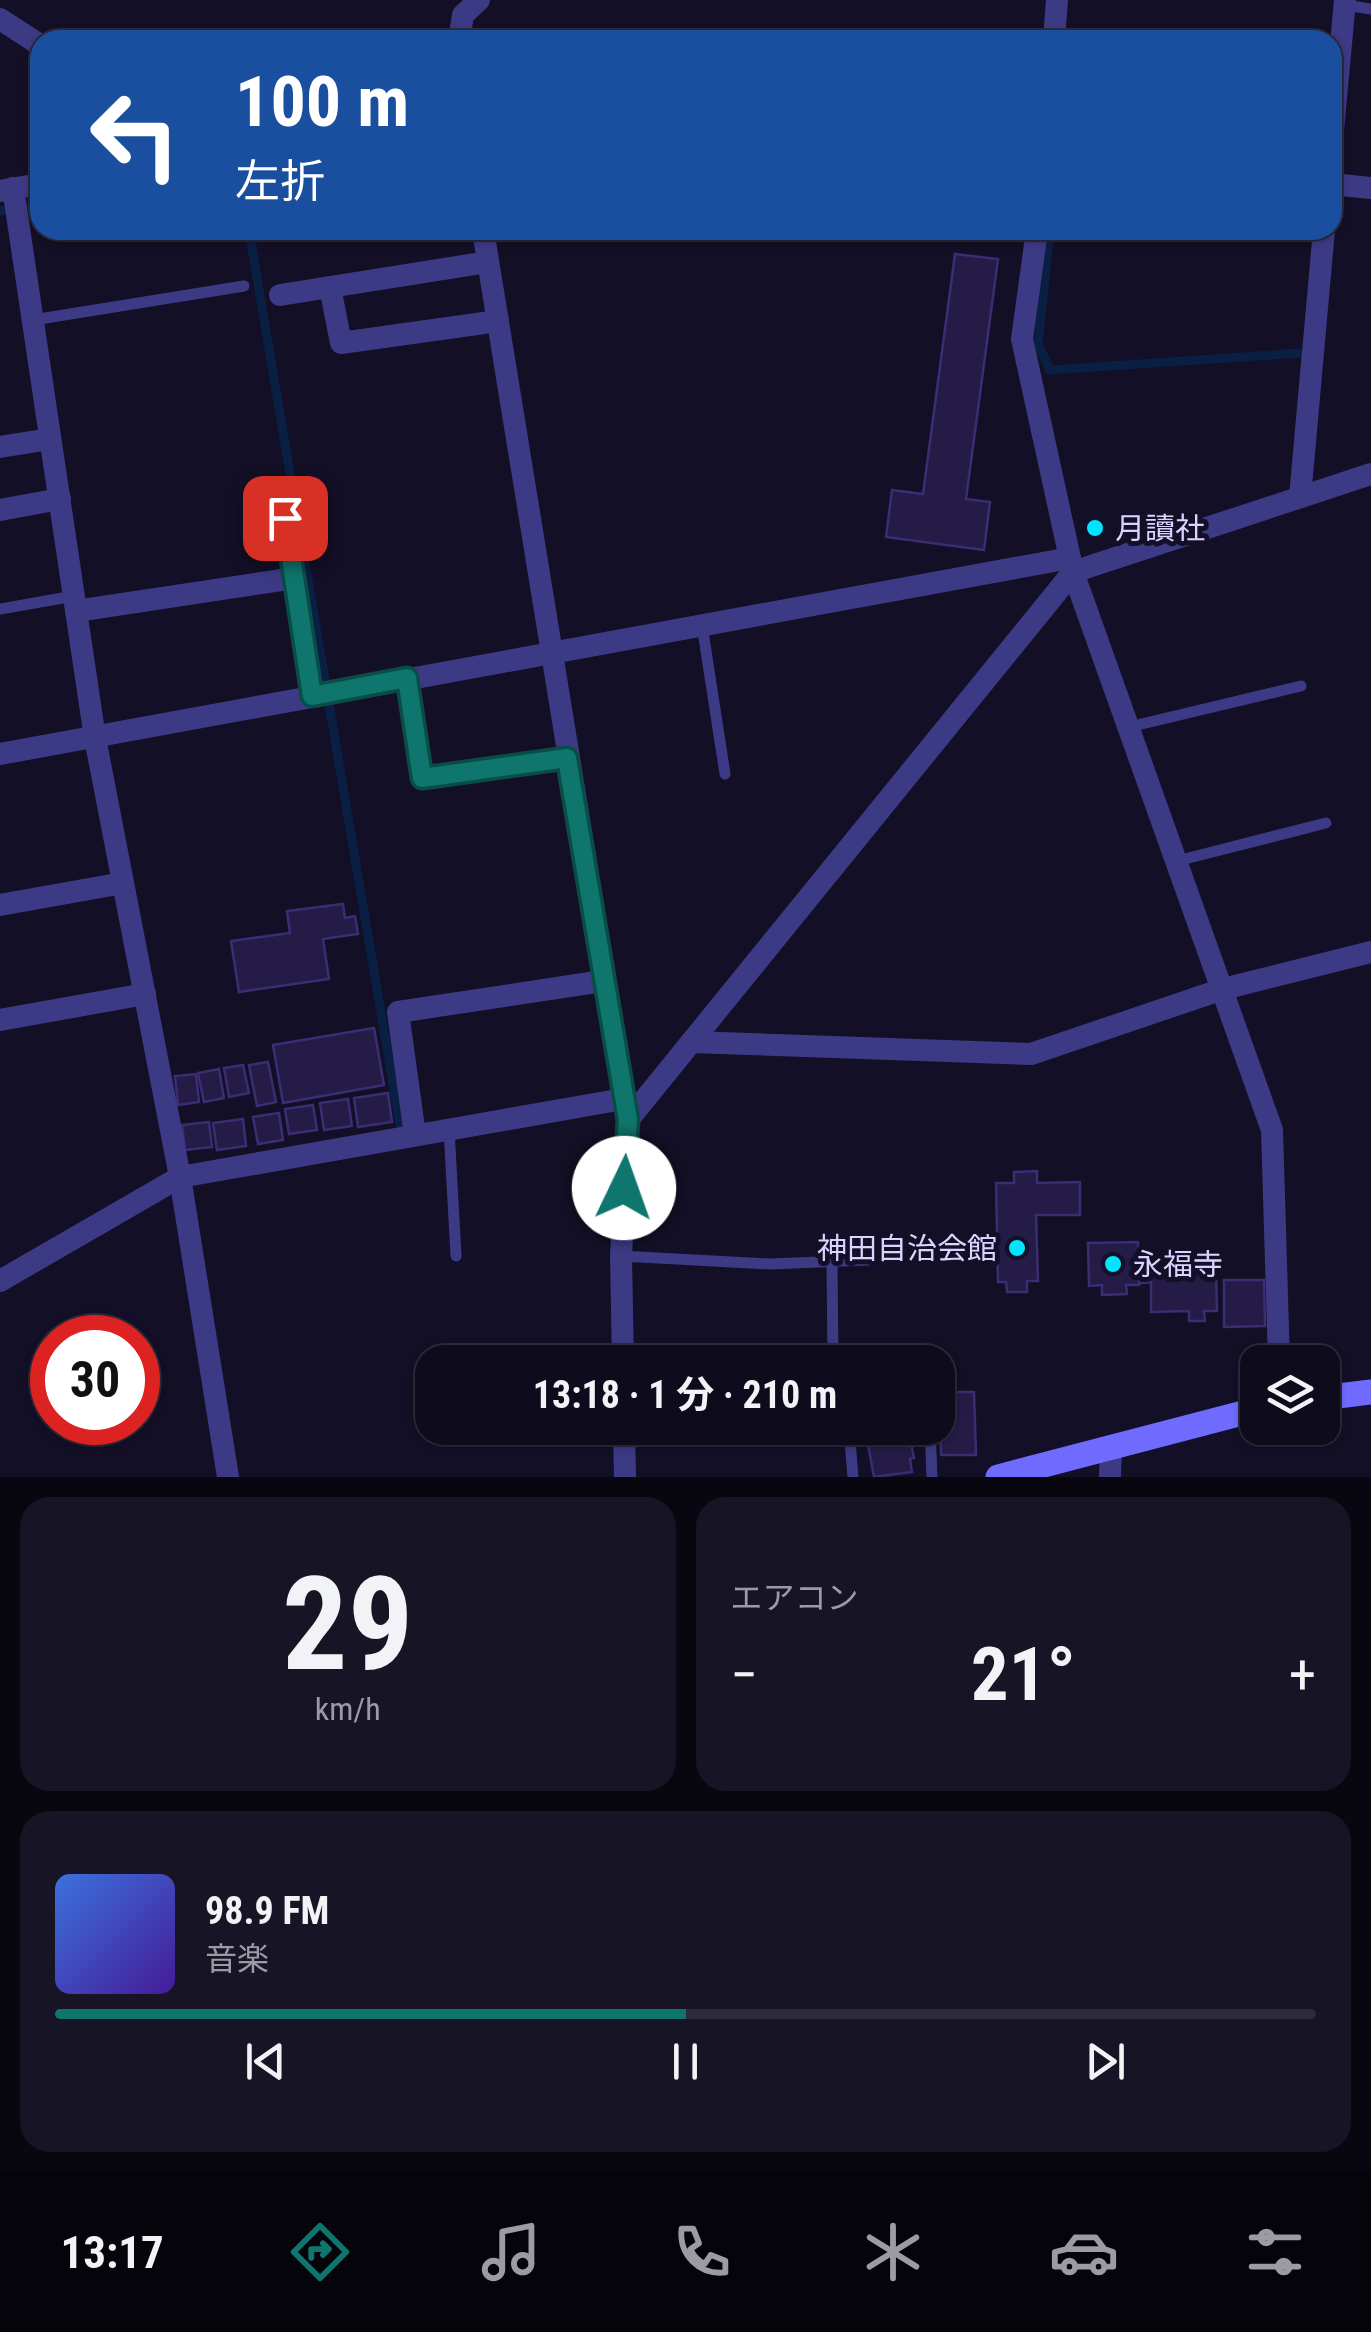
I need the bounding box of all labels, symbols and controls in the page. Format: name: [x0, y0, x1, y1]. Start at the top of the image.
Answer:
text: 100 m: [235, 61, 409, 143]
icon: left: [70, 70, 200, 200]
text: 左折: [235, 155, 325, 208]
pin: [243, 476, 328, 561]
icon: arrive: [258, 491, 313, 546]
place label: 月讀社: [1115, 511, 1205, 546]
marker: 月讀社: [1084, 517, 1106, 539]
position arrow: [572, 1136, 676, 1240]
place label: 神田自治会館: [817, 1231, 997, 1266]
marker: 神田自治会館: [1006, 1237, 1028, 1259]
place label: 永福寺: [1133, 1247, 1223, 1282]
marker: 永福寺: [1102, 1253, 1124, 1275]
speed limit sign: 30: [30, 1315, 160, 1445]
map controls: [1240, 1345, 1340, 1445]
button: layers: [1240, 1345, 1340, 1445]
text: 13:18 · 1 分 · 210 m: [533, 1373, 837, 1417]
text: 29: [282, 1548, 413, 1701]
text: エアコン: [731, 1579, 859, 1617]
text: 21°: [971, 1630, 1076, 1718]
text: −: [731, 1643, 758, 1707]
text: +: [1289, 1643, 1316, 1707]
text: km/h: [315, 1690, 381, 1728]
text: 98.9 FM: [205, 1889, 329, 1933]
text: 音楽: [205, 1940, 269, 1978]
icon: previous: [238, 2034, 293, 2089]
icon: pause: [658, 2034, 713, 2089]
icon: next: [1078, 2034, 1133, 2089]
icon: directions: [285, 2217, 355, 2287]
icon: music: [476, 2217, 546, 2287]
icon: phone: [667, 2217, 737, 2287]
icon: climate: [858, 2217, 928, 2287]
icon: car: [1049, 2217, 1119, 2287]
icon: filters: [1240, 2217, 1310, 2287]
text: 13:17: [61, 2226, 164, 2279]

